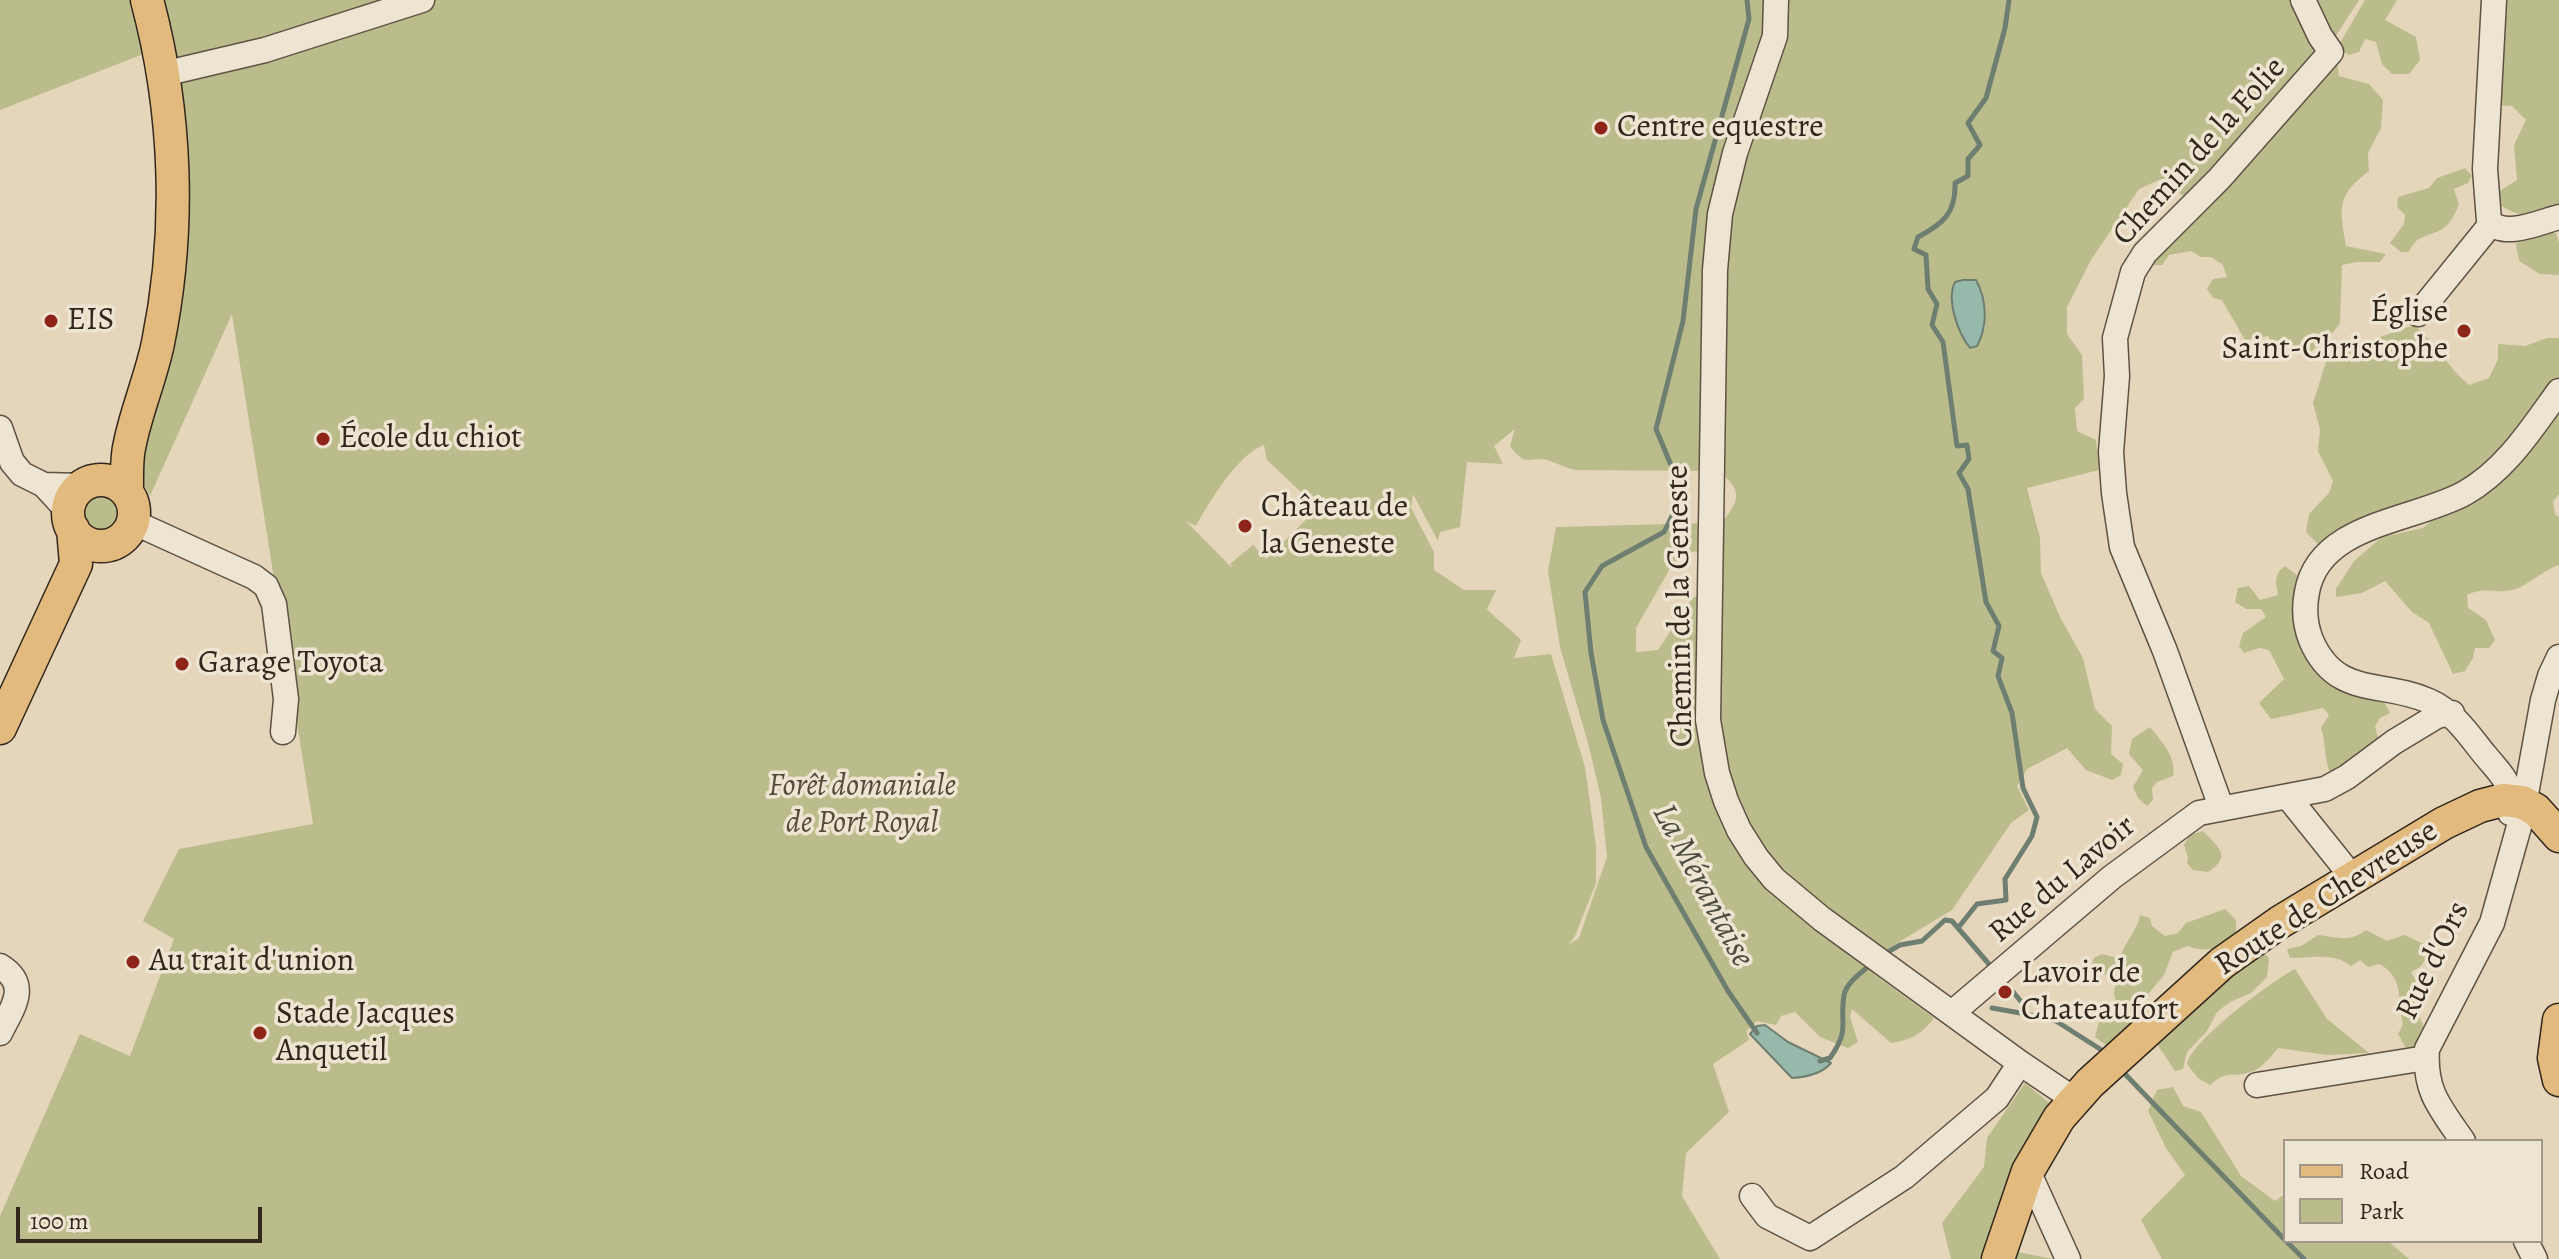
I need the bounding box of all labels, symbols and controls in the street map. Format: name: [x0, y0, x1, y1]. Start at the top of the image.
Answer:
street label: Chemin de la Folie: [2105, 50, 2295, 254]
place label: Centre equestre: [1617, 109, 1824, 147]
marker: Centre equestre: [1592, 119, 1610, 137]
place label: Église Saint-Christophe: [2221, 294, 2448, 369]
place label: EIS: [67, 302, 114, 340]
marker: EIS: [42, 312, 60, 330]
marker: Église Saint-Christophe: [2455, 322, 2473, 340]
place label: École du chiot: [339, 420, 522, 458]
marker: École du chiot: [314, 430, 332, 448]
street label: Chemin de la Geneste: [1659, 464, 1703, 748]
place label: Château de la Geneste: [1261, 489, 1408, 564]
marker: Château de la Geneste: [1236, 517, 1254, 535]
place label: Garage Toyota: [198, 645, 384, 683]
marker: Garage Toyota: [173, 655, 191, 673]
park label: Forêt domaniale de Port Royal: [768, 768, 956, 843]
water label: La Mérantaise: [1642, 797, 1762, 975]
street label: Rue du Lavoir: [1982, 808, 2144, 952]
street label: Route de Chevreuse: [2209, 813, 2445, 985]
street label: Rue d'Ors: [2389, 896, 2479, 1026]
place label: Au trait d'union: [149, 943, 354, 981]
marker: Au trait d'union: [124, 953, 142, 971]
place label: Lavoir de Chateaufort: [2021, 955, 2179, 1030]
marker: Lavoir de Chateaufort: [1996, 983, 2014, 1001]
place label: Stade Jacques Anquetil: [276, 996, 455, 1071]
marker: Stade Jacques Anquetil: [251, 1024, 269, 1042]
legend: [2283, 1139, 2543, 1243]
text: Road: [2359, 1155, 2409, 1187]
scale bar: [20, 1191, 266, 1241]
text: Park: [2359, 1195, 2404, 1227]
text: 100 m: [30, 1205, 89, 1237]

